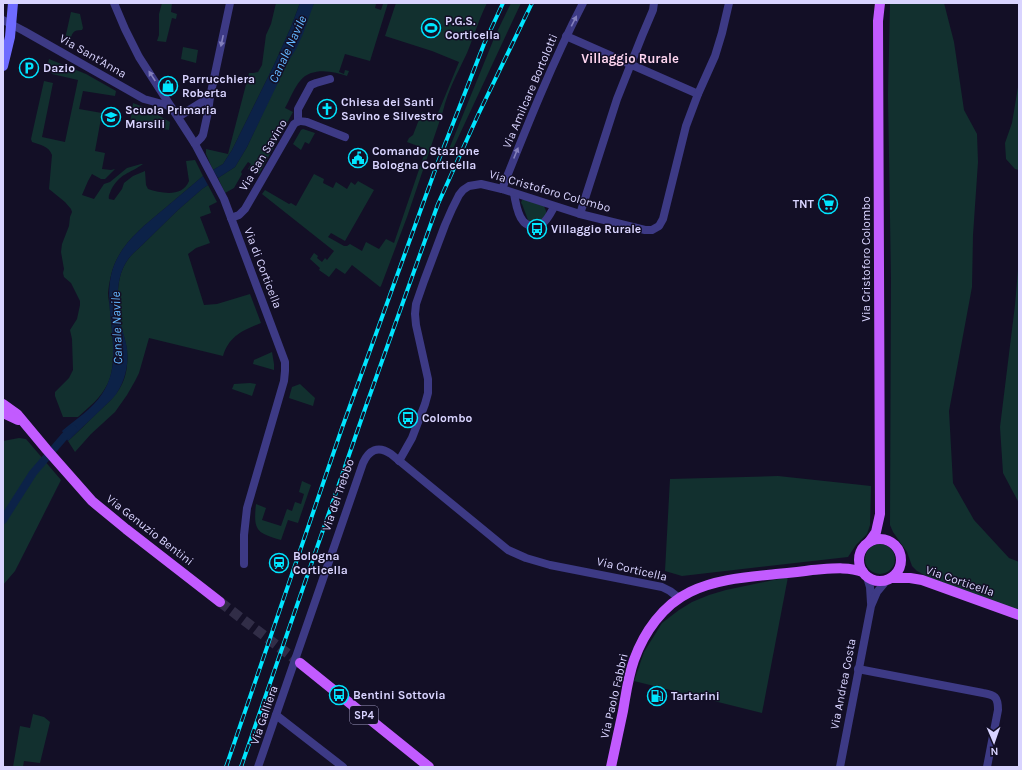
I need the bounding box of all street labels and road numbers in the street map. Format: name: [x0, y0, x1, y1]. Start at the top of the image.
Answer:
street label: Via Sant'Anna: [57, 31, 129, 81]
street label: Via Amilcare Bortolotti: [500, 32, 560, 150]
street label: Via San Savino: [236, 117, 290, 193]
street label: Via Cristoforo Colombo: [488, 167, 612, 215]
street label: Via Cristoforo Colombo: [859, 196, 873, 322]
street label: Via di Corticella: [241, 226, 285, 310]
street label: Via del Trebbo: [319, 457, 357, 533]
street label: Via Genuzio Bentini: [104, 492, 196, 568]
street label: Via Corticella: [595, 554, 669, 584]
street label: Via Corticella: [924, 563, 996, 599]
street label: Via Andrea Costa: [827, 637, 859, 731]
street label: Via Paolo Fabbri: [597, 652, 631, 740]
street label: Via Galliera: [247, 684, 281, 746]
road number: SP4: [350, 706, 378, 724]

